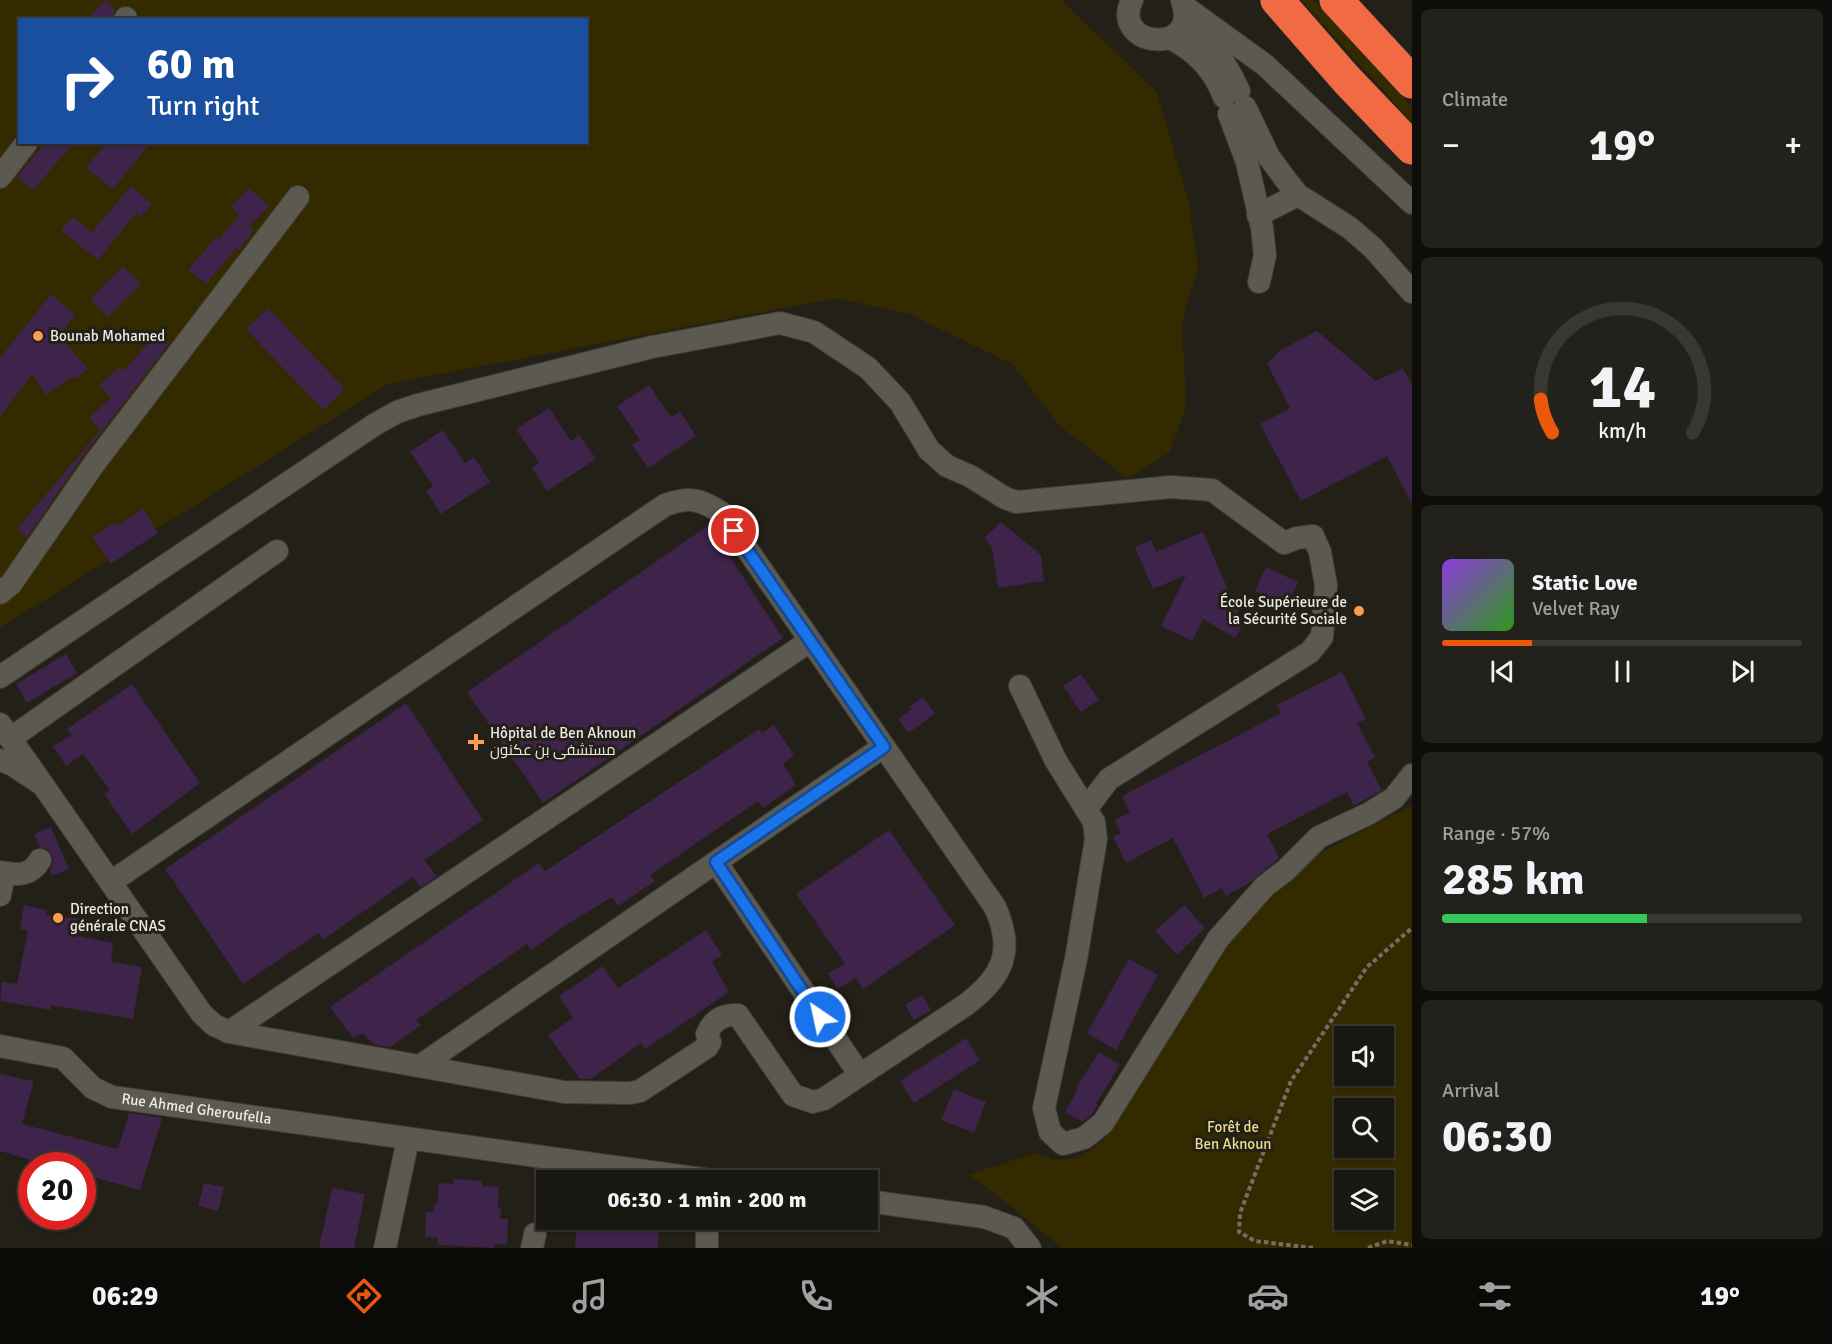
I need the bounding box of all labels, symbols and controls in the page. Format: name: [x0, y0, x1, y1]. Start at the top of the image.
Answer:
text: 60 m: [147, 39, 236, 90]
icon: right: [48, 42, 126, 120]
text: Climate: [1442, 87, 1508, 112]
text: Turn right: [147, 90, 260, 123]
text: 19°: [1589, 118, 1655, 173]
text: −: [1442, 125, 1460, 166]
text: +: [1784, 125, 1802, 166]
place label: Bounab Mohamed: [50, 327, 165, 345]
marker: Bounab Mohamed: [31, 329, 45, 343]
text: 14: [1588, 348, 1656, 425]
text: km/h: [1598, 419, 1646, 445]
pin: [708, 505, 759, 556]
icon: arrive: [717, 514, 750, 547]
text: Static Love: [1532, 569, 1638, 596]
place label: École Supérieure de la Sécurité Sociale: [1220, 592, 1347, 628]
text: Velvet Ray: [1532, 596, 1620, 621]
marker: École Supérieure de la Sécurité Sociale: [1352, 604, 1366, 618]
icon: previous: [1486, 655, 1519, 688]
icon: pause: [1606, 655, 1639, 688]
icon: next: [1726, 655, 1759, 688]
place label: Hôpital de Ben Aknoun مستشفى بن عكنون: [490, 724, 636, 760]
marker: Hôpital de Ben Aknoun مستشفى بن عكنون: [467, 733, 485, 751]
text: Range · 57%: [1442, 821, 1550, 846]
text: 285 km: [1442, 852, 1585, 907]
place label: Direction générale CNAS: [70, 900, 166, 935]
marker: Direction générale CNAS: [51, 911, 65, 925]
position arrow: [788, 985, 852, 1049]
map controls: [1334, 1026, 1394, 1230]
button: sound: [1334, 1026, 1394, 1086]
text: Arrival: [1442, 1078, 1500, 1103]
street label: Rue Ahmed Gheroufella: [121, 1089, 273, 1128]
button: search: [1334, 1098, 1394, 1158]
text: 06:30: [1442, 1109, 1552, 1164]
park label: Forêt de Ben Aknoun: [1194, 1118, 1272, 1153]
speed limit sign: 20: [18, 1152, 96, 1230]
button: layers: [1334, 1170, 1394, 1230]
text: 06:30 · 1 min · 200 m: [607, 1186, 807, 1213]
icon: directions: [343, 1275, 385, 1317]
icon: music: [569, 1275, 611, 1317]
icon: phone: [795, 1275, 837, 1317]
icon: climate: [1021, 1275, 1063, 1317]
icon: car: [1247, 1275, 1289, 1317]
icon: filters: [1474, 1275, 1516, 1317]
text: 06:29: [92, 1280, 158, 1313]
text: 19°: [1700, 1280, 1740, 1313]

